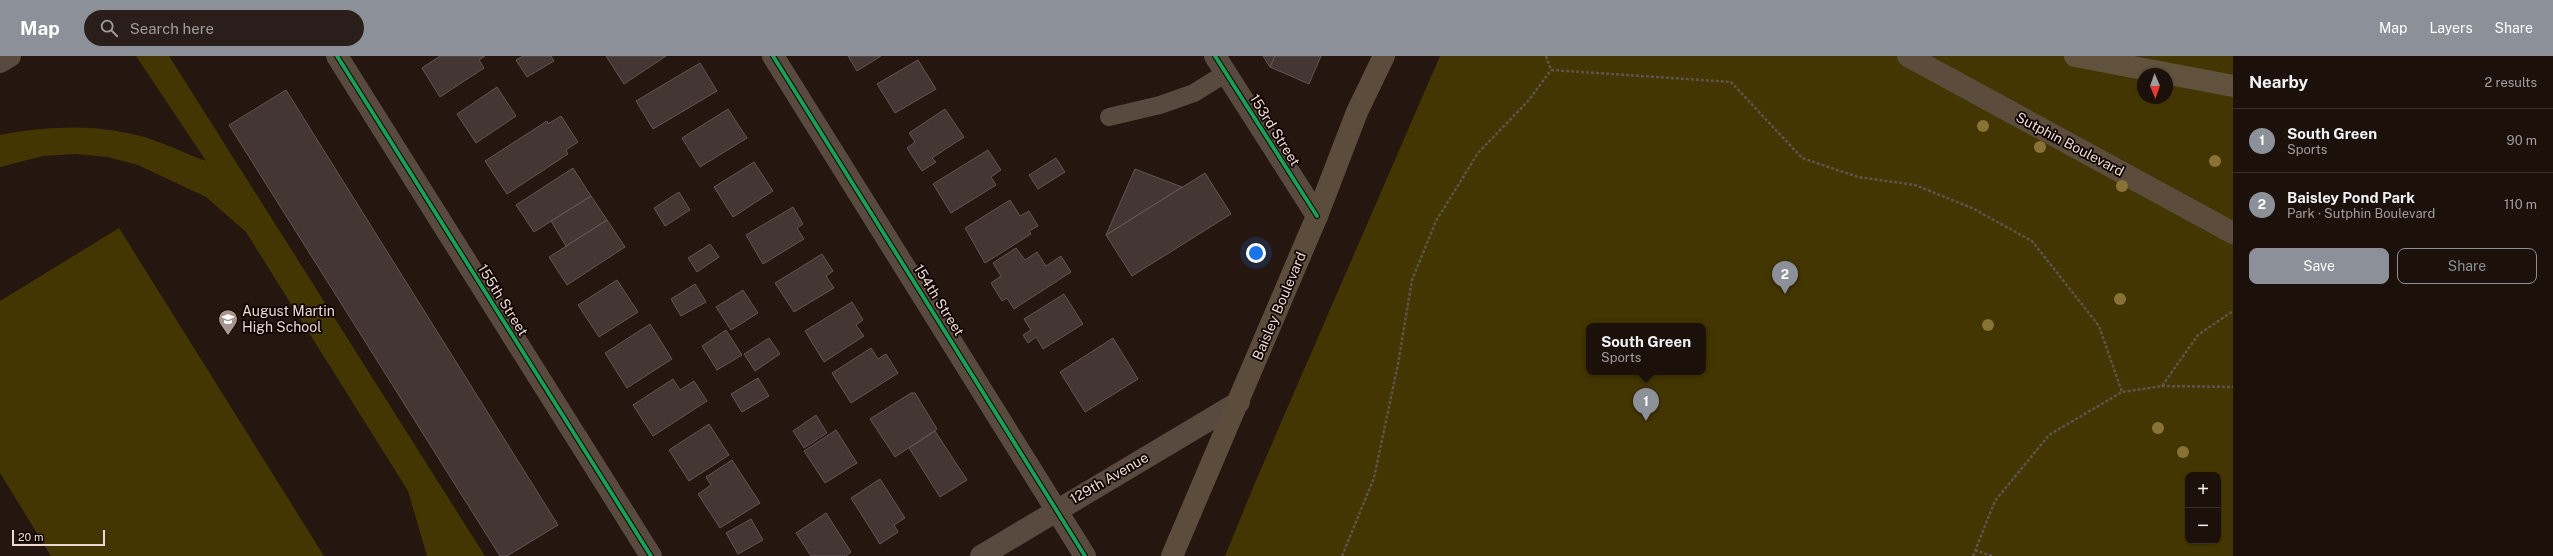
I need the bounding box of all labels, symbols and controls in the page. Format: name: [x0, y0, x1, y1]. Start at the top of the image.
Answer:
search box: [84, 10, 364, 46]
text: Map: [20, 17, 60, 39]
icon: search: [98, 17, 120, 39]
text: Search here: [130, 20, 214, 37]
text: Map: [2379, 20, 2407, 36]
text: Layers: [2429, 20, 2473, 36]
text: Share: [2495, 20, 2533, 36]
north arrow: [2137, 68, 2173, 104]
text: Nearby: [2249, 72, 2308, 92]
text: 2 results: [2485, 75, 2537, 90]
street label: 153rd Street: [1247, 91, 1303, 169]
street label: Sutphin Boulevard: [2013, 109, 2127, 179]
text: South Green: [2287, 125, 2377, 142]
text: 1: [2259, 133, 2265, 148]
text: 90 m: [2507, 133, 2537, 148]
text: Sports: [2287, 142, 2327, 157]
text: Baisley Pond Park: [2287, 189, 2415, 206]
text: 2: [2258, 197, 2266, 212]
text: 110 m: [2504, 197, 2537, 212]
text: Park · Sutphin Boulevard: [2287, 206, 2435, 221]
your location: [1246, 243, 1266, 263]
button: Save: [2249, 248, 2389, 284]
button: Share: [2397, 248, 2537, 284]
street label: Baisley Boulevard: [1249, 250, 1309, 362]
street label: 155th Street: [475, 261, 531, 339]
street label: 154th Street: [911, 261, 967, 339]
pin: 2: [1772, 261, 1798, 294]
place label: August Martin High School: [242, 303, 335, 335]
school or university icon: August Martin High School: [217, 308, 239, 336]
popup: [1586, 323, 1706, 375]
text: South Green: [1601, 333, 1691, 350]
text: Sports: [1601, 350, 1641, 365]
pin: 1: [1633, 388, 1659, 421]
street label: 129th Avenue: [1067, 449, 1151, 507]
map controls: [2185, 472, 2221, 544]
button: +: [2185, 472, 2221, 508]
button: −: [2185, 508, 2221, 544]
scale bar: [12, 528, 105, 547]
text: 20 m: [18, 531, 43, 543]

